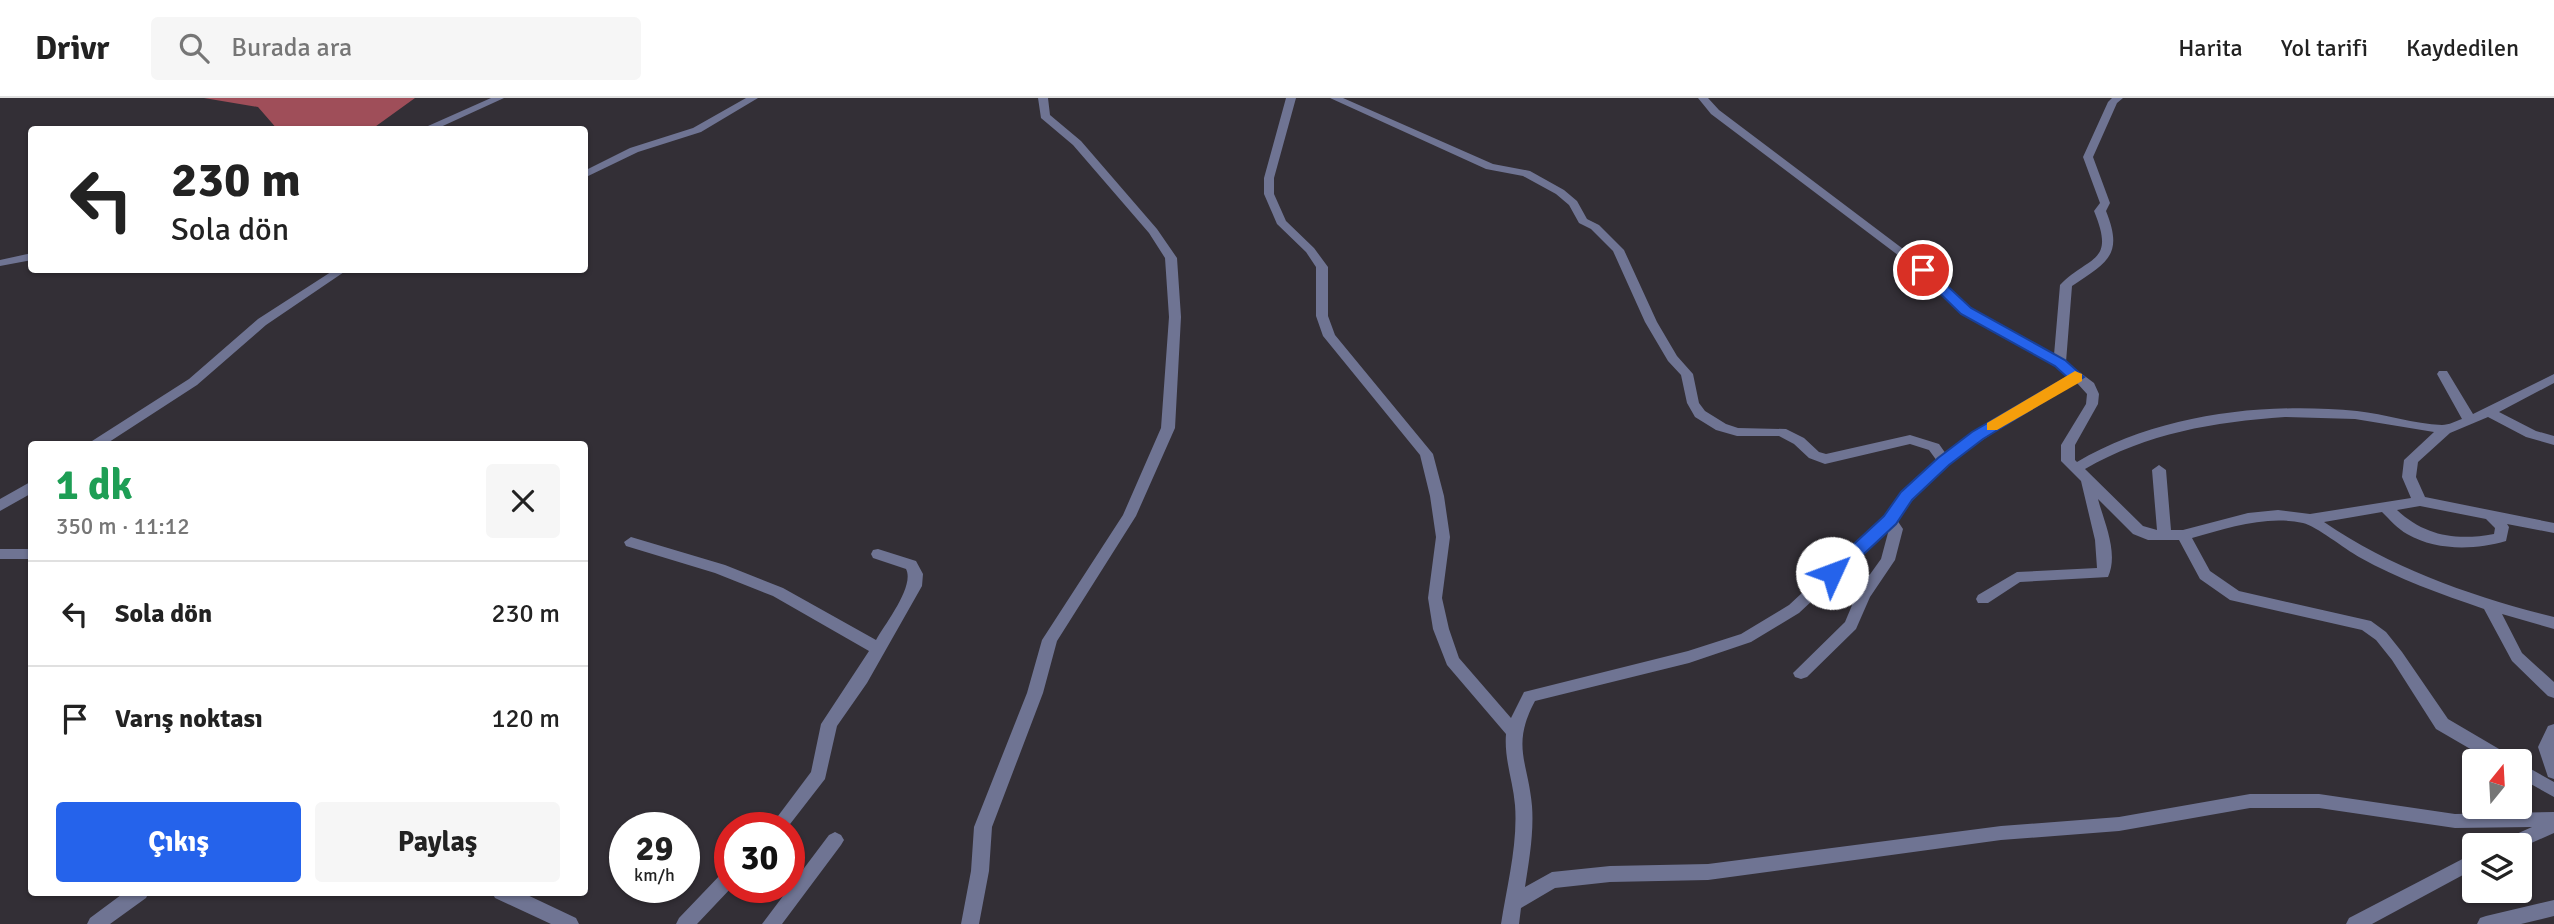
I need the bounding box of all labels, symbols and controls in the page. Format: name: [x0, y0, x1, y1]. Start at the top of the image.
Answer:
search box: [151, 17, 641, 80]
text: Drivr: [35, 28, 109, 69]
icon: search: [175, 29, 213, 67]
text: Burada ara: [231, 32, 352, 64]
text: Harita: [2178, 33, 2243, 63]
text: Yol tarifi: [2281, 33, 2368, 63]
text: Kaydedilen: [2406, 33, 2519, 63]
text: 230 m: [171, 150, 301, 210]
icon: left: [56, 154, 147, 245]
text: Sola dön: [171, 210, 289, 249]
pin: [1893, 240, 1953, 300]
icon: arrive: [1904, 251, 1942, 289]
text: 1 dk: [56, 460, 133, 511]
button: close: [486, 464, 560, 538]
text: 350 m · 11:12: [56, 512, 190, 541]
position arrow: [1795, 536, 1869, 610]
icon: left: [56, 595, 94, 633]
text: Sola dön: [115, 598, 212, 630]
text: 230 m: [491, 598, 560, 630]
icon: arrive: [56, 700, 94, 738]
text: Varış noktası: [115, 703, 263, 735]
text: 120 m: [491, 703, 560, 735]
north arrow: [2462, 749, 2532, 819]
map controls: [2462, 749, 2532, 903]
button: Çıkış: [56, 802, 301, 882]
button: Paylaş: [315, 802, 560, 882]
speed limit sign: 30: [714, 812, 805, 903]
text: 29: [636, 827, 673, 870]
button: layers: [2462, 833, 2532, 903]
text: km/h: [634, 864, 675, 886]

